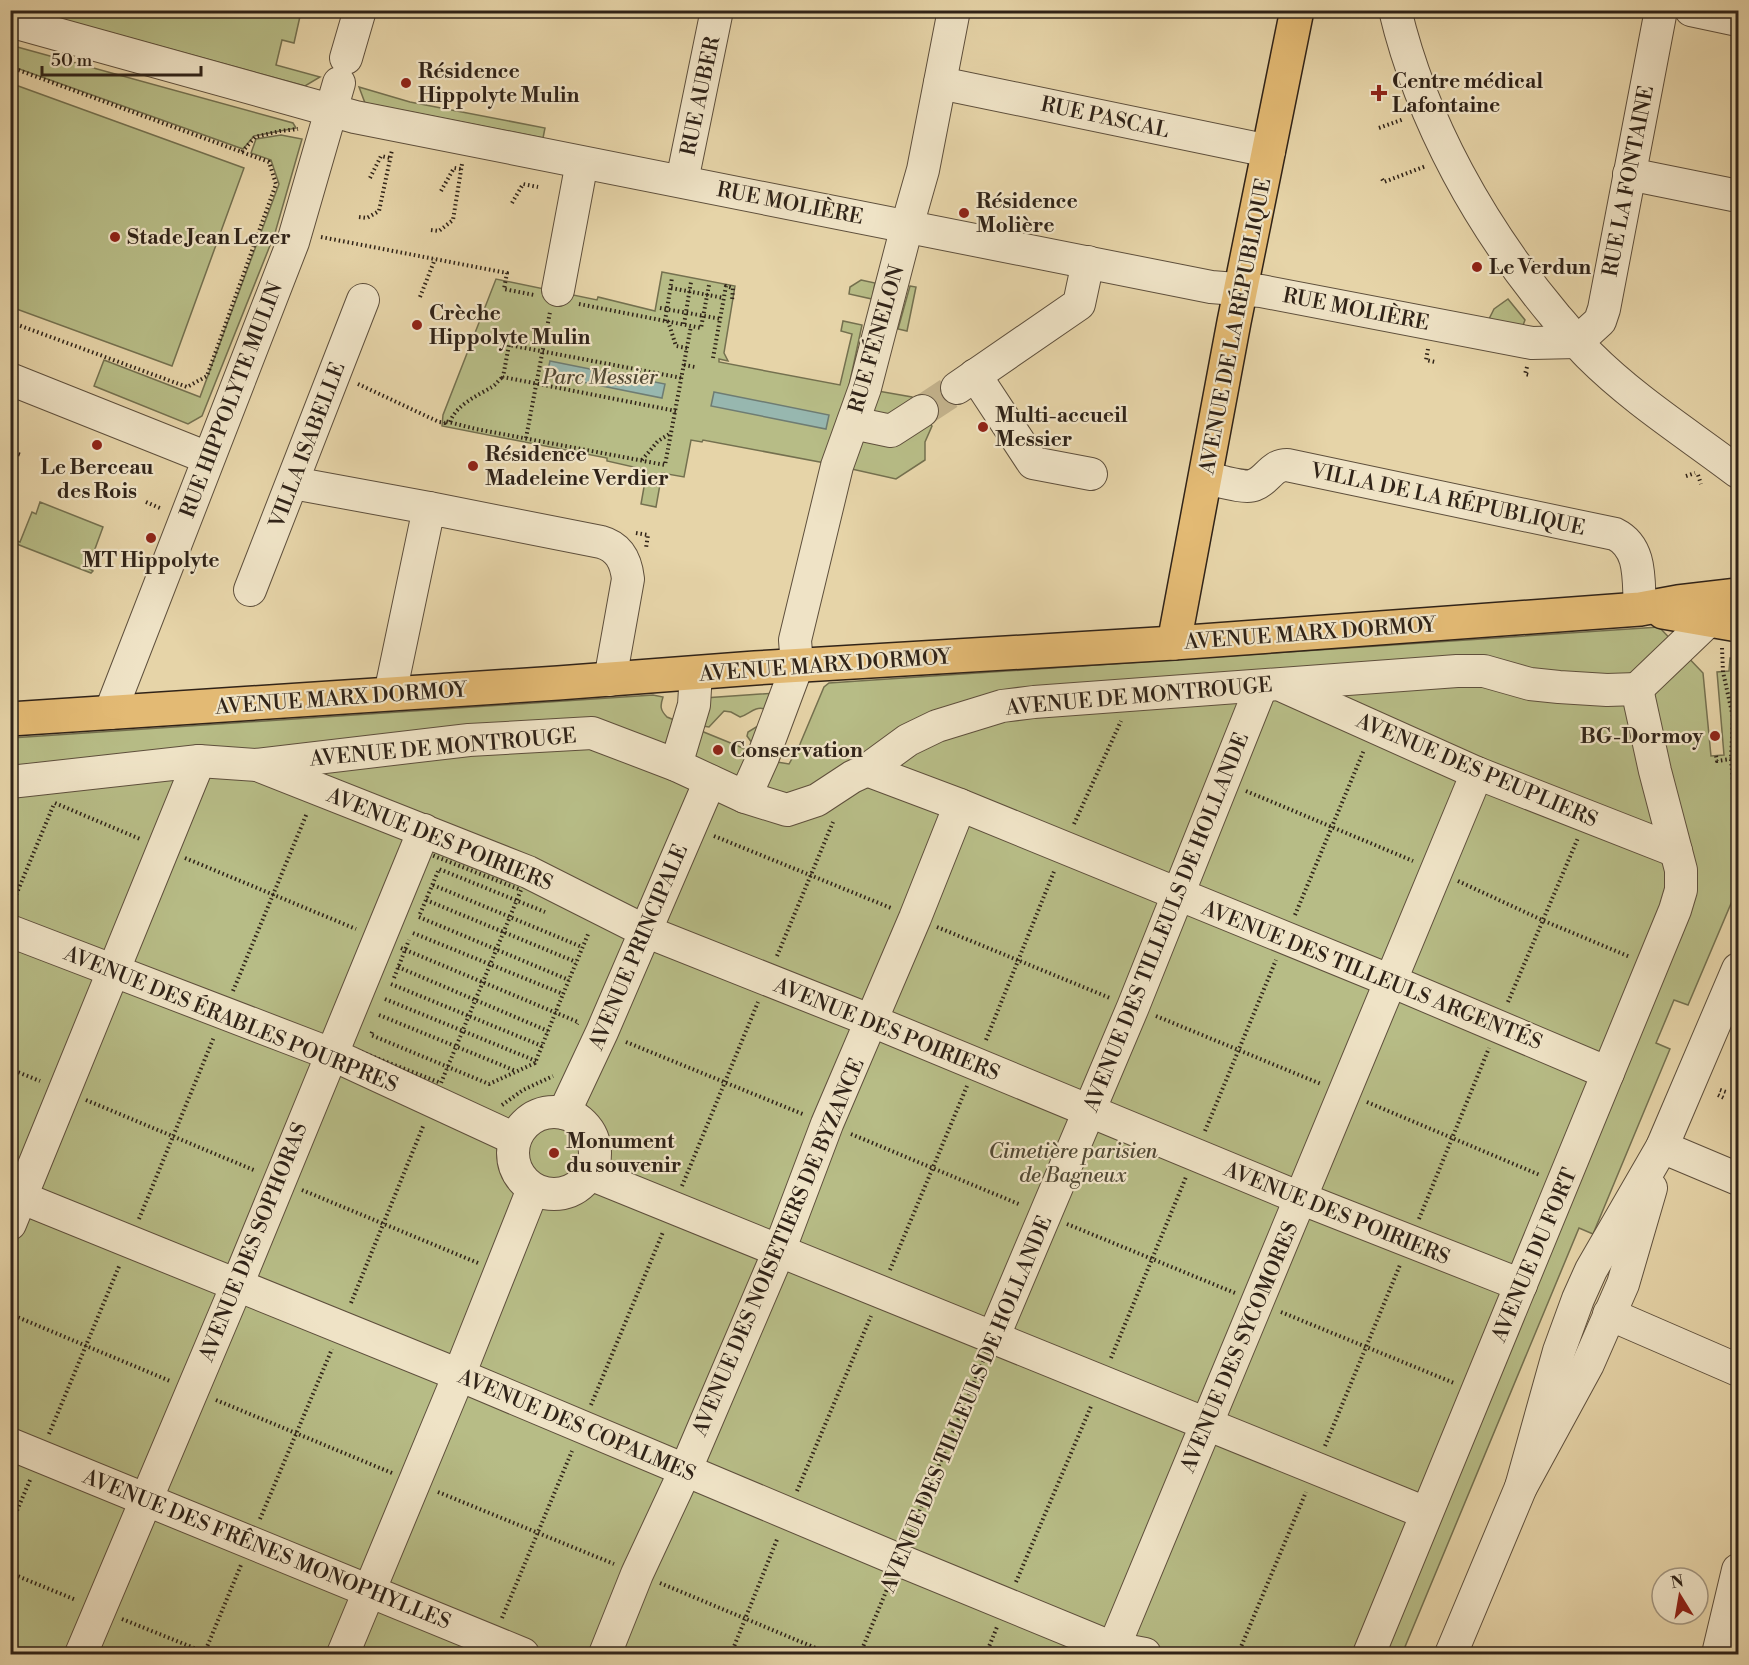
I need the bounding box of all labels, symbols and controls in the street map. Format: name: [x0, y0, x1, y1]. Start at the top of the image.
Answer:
street label: RUE AUBER: [676, 34, 726, 158]
scale bar: [42, 39, 201, 77]
text: 50 m: [51, 49, 93, 72]
place label: Résidence Hippolyte Mulin: [418, 59, 580, 109]
place label: Centre médical Lafontaine: [1392, 69, 1543, 119]
marker: Résidence Hippolyte Mulin: [399, 76, 413, 90]
street label: RUE LA FONTAINE: [1598, 83, 1660, 279]
marker: Centre médical Lafontaine: [1370, 84, 1388, 102]
street label: RUE PASCAL: [1038, 92, 1171, 144]
street label: RUE MOLIÈRE: [714, 175, 866, 231]
street label: AVENUE DE LA RÉPUBLIQUE: [1192, 175, 1277, 478]
place label: Résidence Molière: [976, 189, 1078, 239]
marker: Résidence Molière: [957, 206, 971, 220]
place label: Stade Jean Lezer: [127, 225, 291, 251]
marker: Stade Jean Lezer: [108, 230, 122, 244]
place label: Le Verdun: [1489, 255, 1591, 281]
marker: Le Verdun: [1470, 260, 1484, 274]
street label: RUE FÉNELON: [842, 262, 911, 416]
street label: RUE HIPPOLYTE MULIN: [175, 279, 289, 522]
street label: RUE MOLIÈRE: [1280, 281, 1432, 337]
place label: Crèche Hippolyte Mulin: [429, 301, 591, 351]
marker: Crèche Hippolyte Mulin: [410, 318, 424, 332]
street label: VILLA ISABELLE: [264, 359, 352, 533]
park label: Parc Messier: [541, 365, 659, 391]
place label: Multi-accueil Messier: [995, 403, 1128, 453]
marker: Multi-accueil Messier: [976, 420, 990, 434]
marker: Le Berceau des Rois: [90, 438, 104, 452]
place label: Résidence Madeleine Verdier: [485, 442, 669, 492]
place label: Le Berceau des Rois: [41, 455, 154, 505]
street label: VILLA DE LA RÉPUBLIQUE: [1307, 456, 1588, 542]
marker: Résidence Madeleine Verdier: [466, 459, 480, 473]
marker: MT Hippolyte: [144, 531, 158, 545]
place label: MT Hippolyte: [82, 548, 220, 574]
street label: AVENUE MARX DORMOY: [1182, 612, 1438, 656]
street label: AVENUE MARX DORMOY: [697, 644, 953, 688]
street label: AVENUE DE MONTROUGE: [1003, 672, 1274, 722]
street label: AVENUE MARX DORMOY: [213, 677, 469, 721]
street label: AVENUE DES PEUPLIERS: [1351, 708, 1601, 834]
street label: AVENUE DE MONTROUGE: [307, 723, 578, 773]
place label: BG-Dormoy: [1580, 724, 1703, 750]
street label: AVENUE DES TILLEULS DE HOLLANDE: [1078, 729, 1255, 1117]
marker: BG-Dormoy: [1708, 729, 1722, 743]
place label: Conservation: [730, 738, 863, 764]
marker: Conservation: [711, 743, 725, 757]
street label: AVENUE DES POIRIERS: [322, 782, 556, 897]
street label: AVENUE PRINCIPALE: [583, 840, 694, 1055]
street label: AVENUE DES TILLEULS ARGENTÉS: [1197, 893, 1546, 1056]
street label: AVENUE DES ÉRABLES POURPRES: [59, 939, 402, 1099]
street label: AVENUE DES POIRIERS: [769, 972, 1003, 1087]
street label: AVENUE DES NOISETIERS DE BYZANCE: [687, 1055, 871, 1441]
street label: AVENUE DES SOPHORAS: [194, 1119, 314, 1367]
place label: Monument du souvenir: [566, 1129, 681, 1179]
park label: Cimetière parisien de Bagneux: [988, 1139, 1158, 1189]
marker: Monument du souvenir: [547, 1146, 561, 1160]
street label: AVENUE DES POIRIERS: [1219, 1156, 1453, 1271]
street label: AVENUE DU FORT: [1486, 1164, 1583, 1347]
street label: AVENUE DES TILLEULS DE HOLLANDE: [875, 1212, 1058, 1598]
street label: AVENUE DES SYCOMORES: [1175, 1218, 1305, 1478]
street label: AVENUE DES COPALMES: [453, 1364, 699, 1488]
street label: AVENUE DES FRÊNES MONOPHYLLES: [78, 1462, 455, 1636]
north arrow: [1650, 1566, 1710, 1626]
text: N: [1669, 1571, 1686, 1593]

